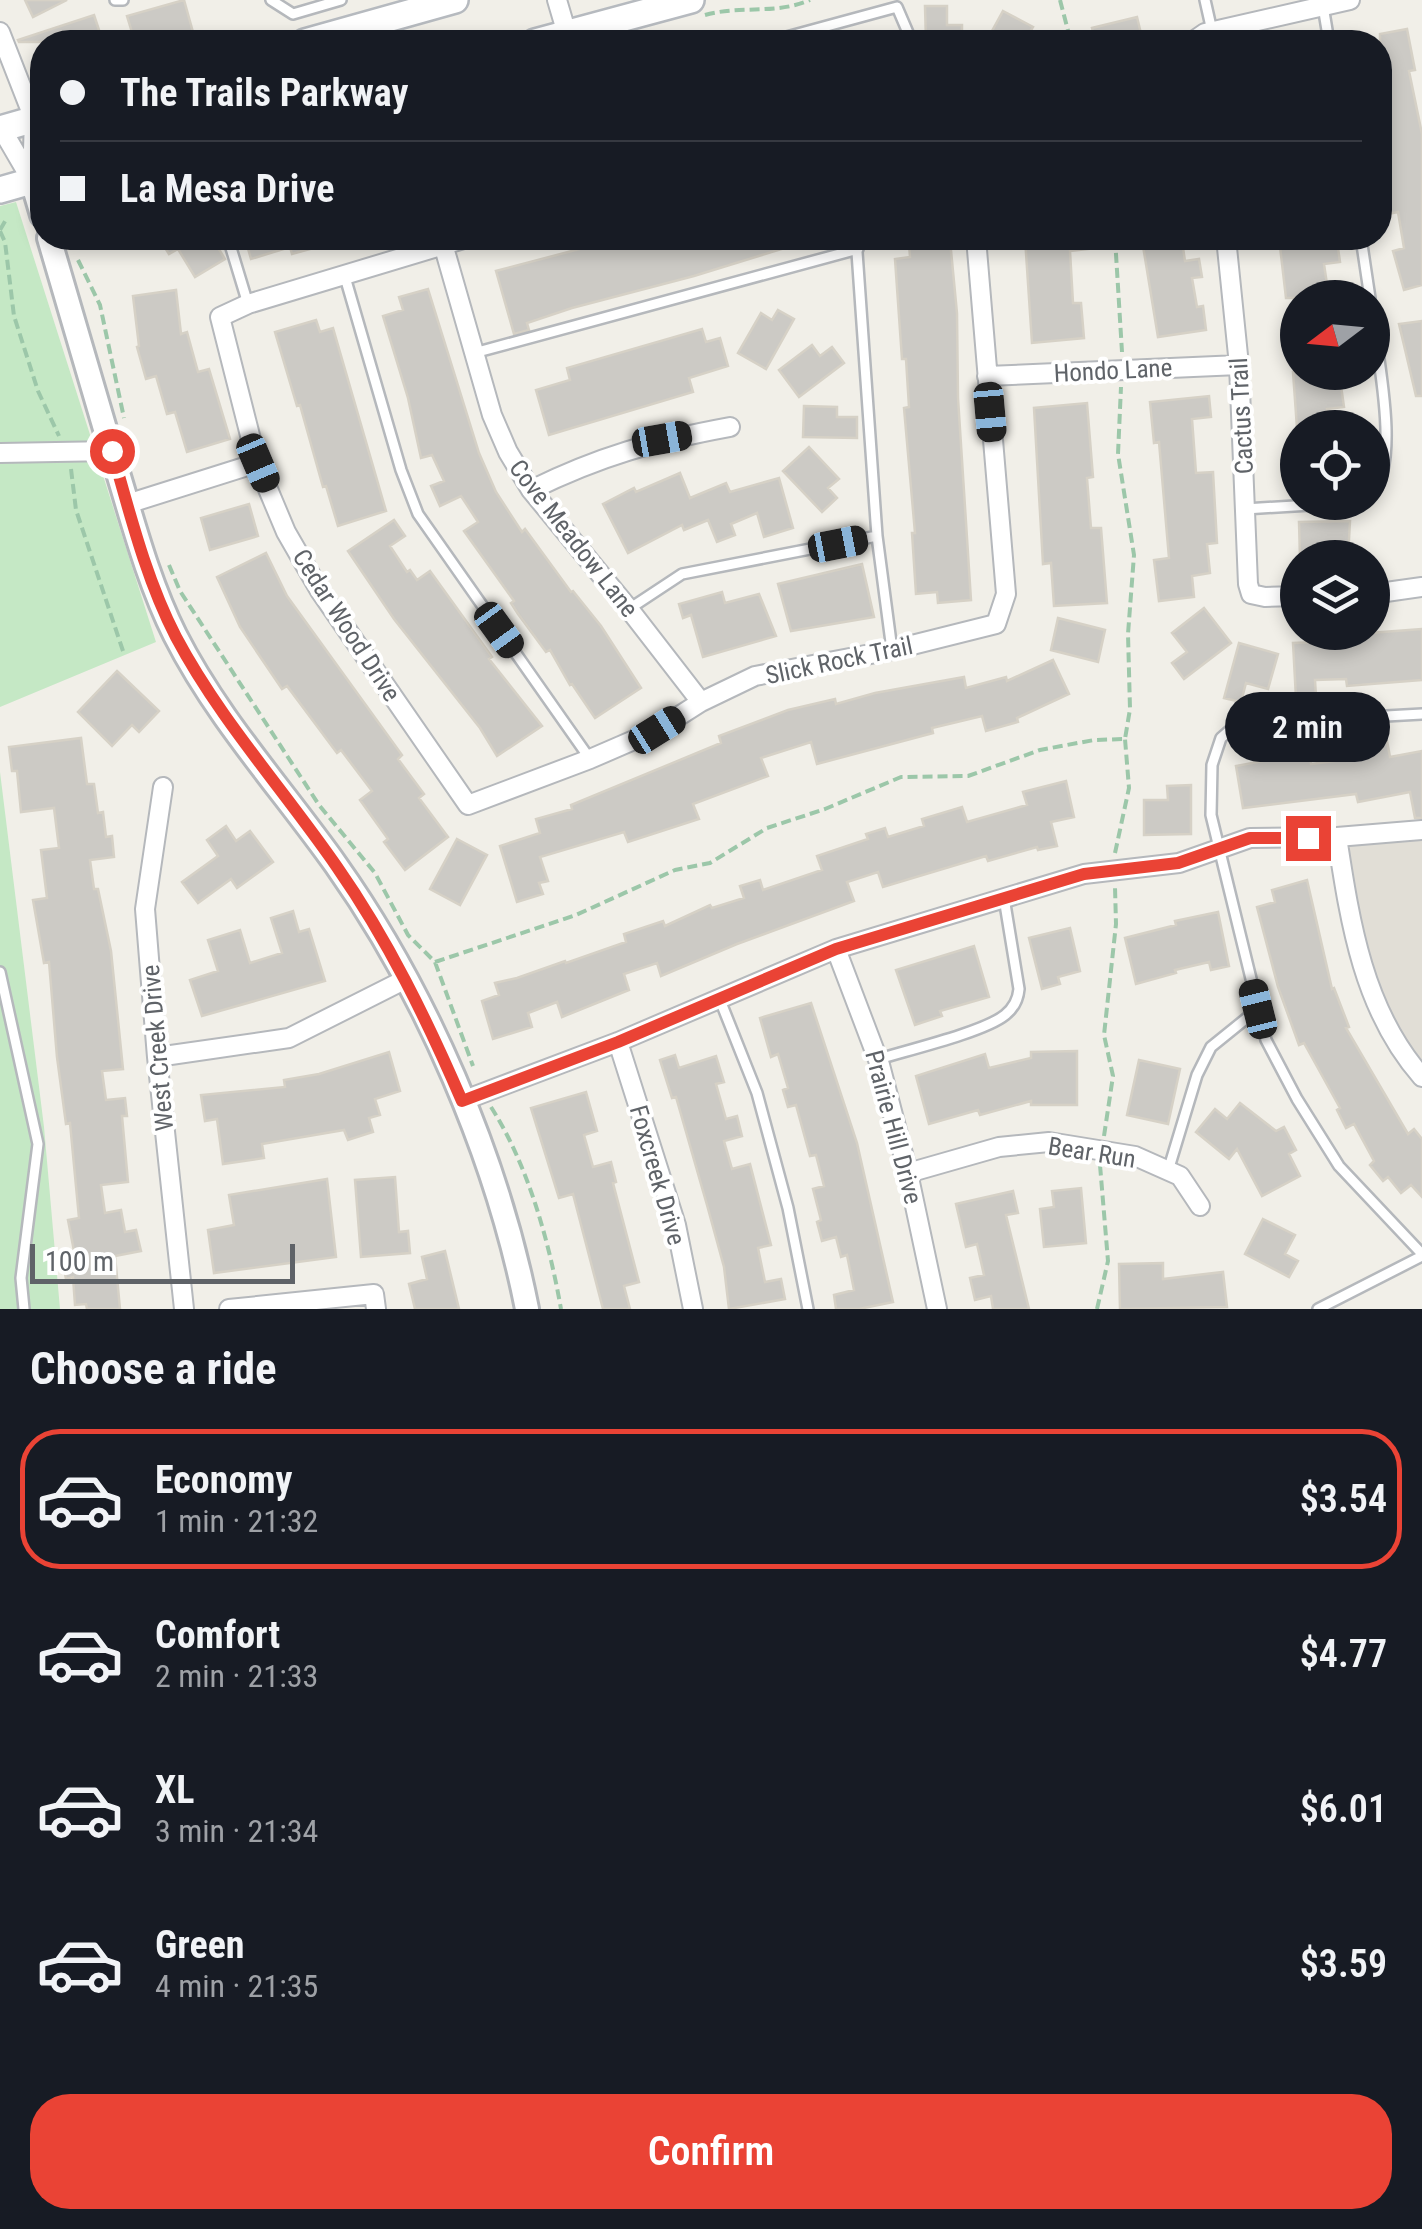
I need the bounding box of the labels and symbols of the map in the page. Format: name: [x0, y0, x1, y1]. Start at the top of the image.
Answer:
north arrow: [1280, 280, 1390, 390]
street label: Hondo Lane: [1053, 353, 1173, 388]
street label: Cactus Trail: [1224, 357, 1259, 475]
car: [972, 381, 1008, 443]
car: [630, 419, 694, 459]
route start: [90, 429, 135, 474]
car: [232, 430, 284, 496]
street label: Cove Meadow Lane: [503, 454, 644, 623]
car: [806, 524, 870, 564]
street label: Cedar Wood Drive: [287, 544, 407, 707]
car: [469, 597, 529, 663]
street label: Slick Rock Trail: [763, 631, 915, 690]
callout: 2 min: [1226, 693, 1390, 763]
car: [624, 701, 690, 759]
route end: [1286, 816, 1331, 861]
street label: West Creek Drive: [136, 964, 179, 1132]
car: [1236, 976, 1280, 1042]
street label: Prairie Hill Drive: [859, 1047, 928, 1207]
street label: Foxcreek Drive: [624, 1102, 691, 1248]
street label: Bear Run: [1046, 1131, 1138, 1174]
scale bar: [30, 1239, 295, 1284]

